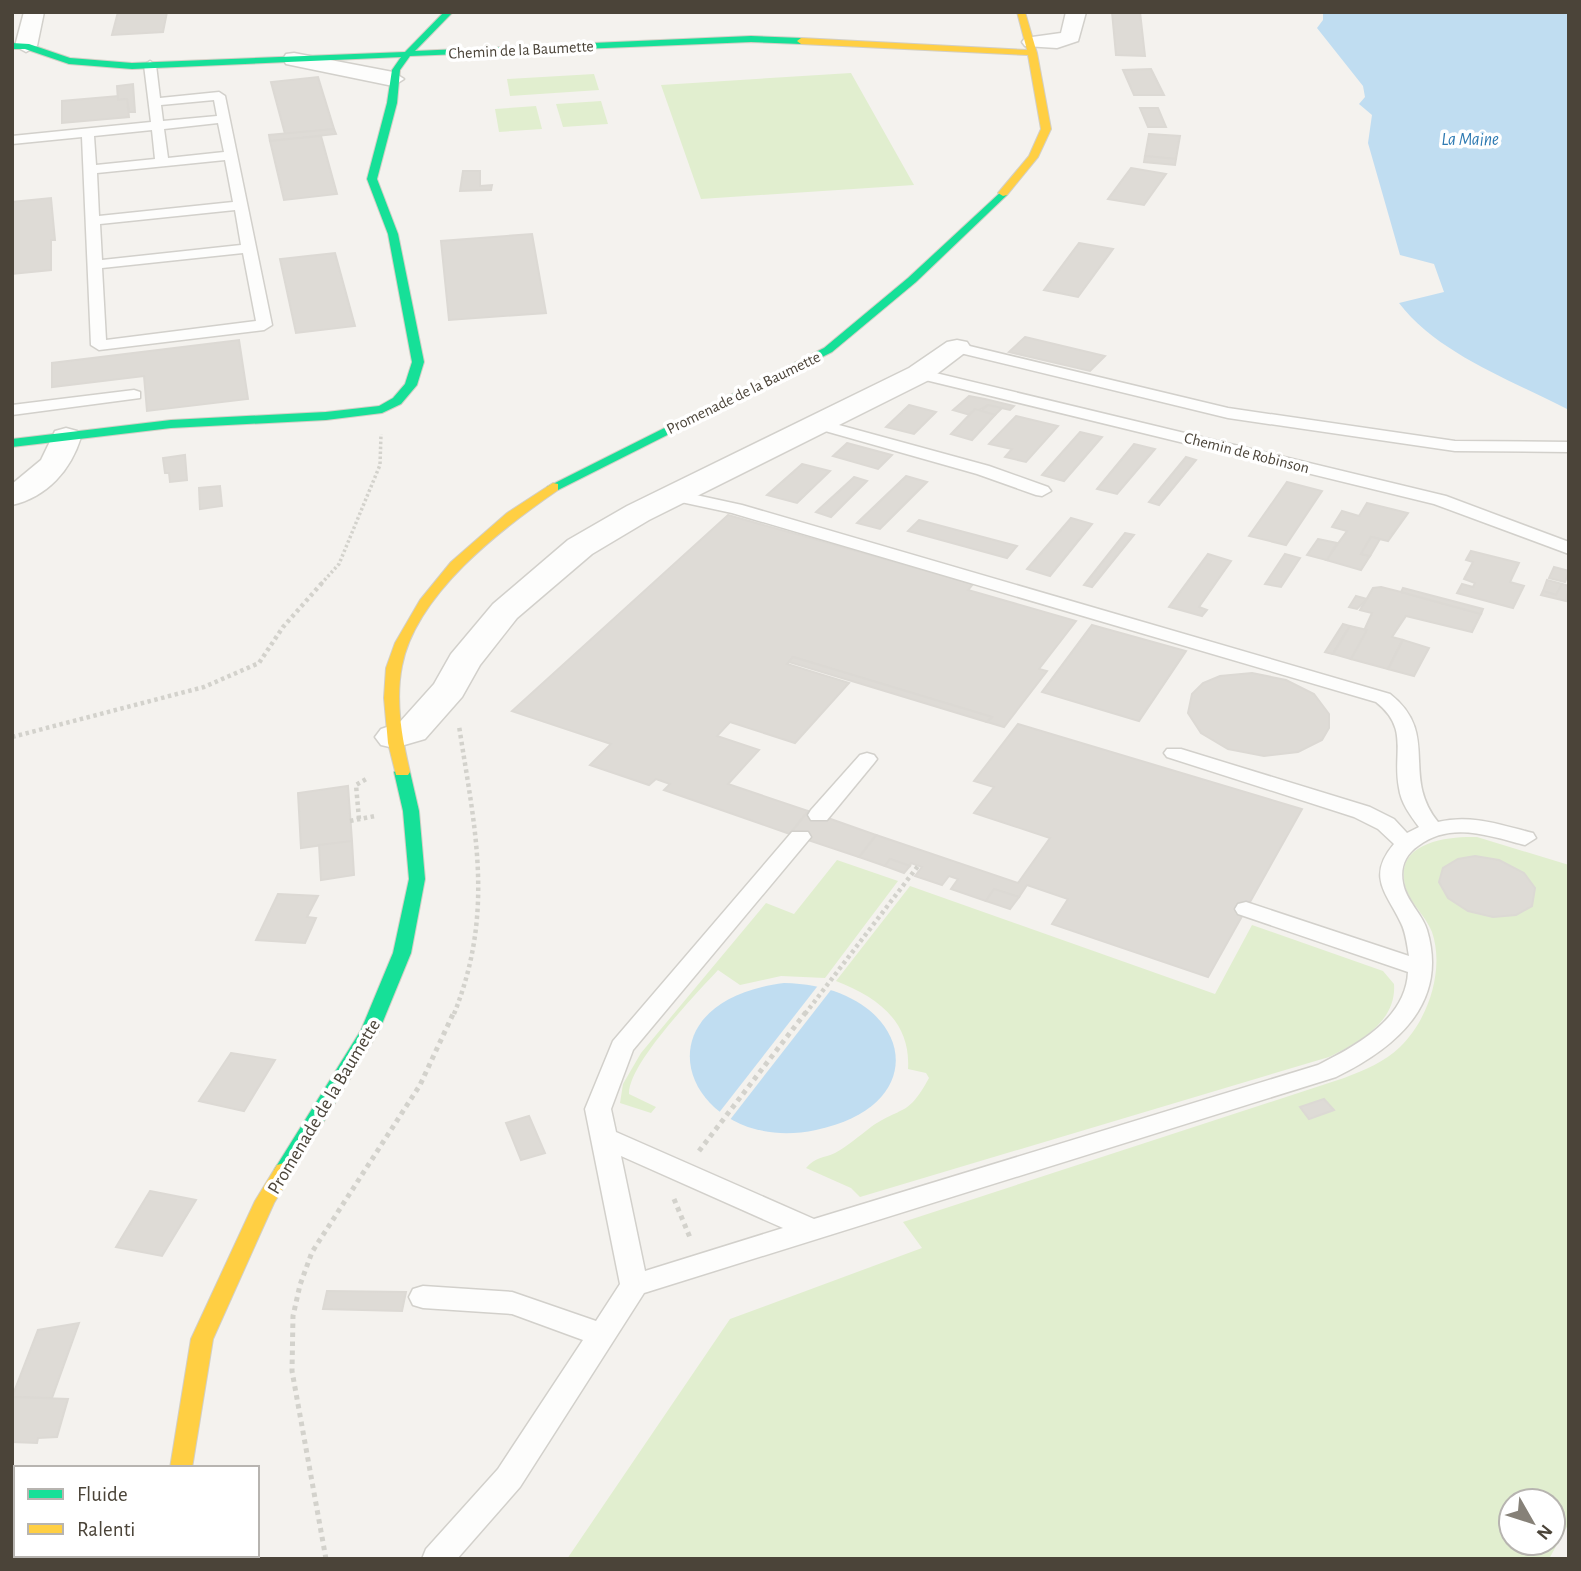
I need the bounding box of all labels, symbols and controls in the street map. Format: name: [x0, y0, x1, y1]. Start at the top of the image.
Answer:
street label: Chemin de la Baumette: [448, 38, 594, 62]
water label: La Maine: [1441, 131, 1499, 149]
street label: Promenade de la Baumette: [664, 349, 823, 437]
street label: Chemin de Robinson: [1183, 430, 1311, 476]
street label: Promenade de la Baumette: [265, 1016, 384, 1198]
legend: [14, 1466, 259, 1557]
text: Fluide: [77, 1484, 128, 1505]
north arrow: [1497, 1487, 1567, 1557]
text: Ralenti: [77, 1519, 135, 1540]
text: N: [1533, 1521, 1556, 1543]

